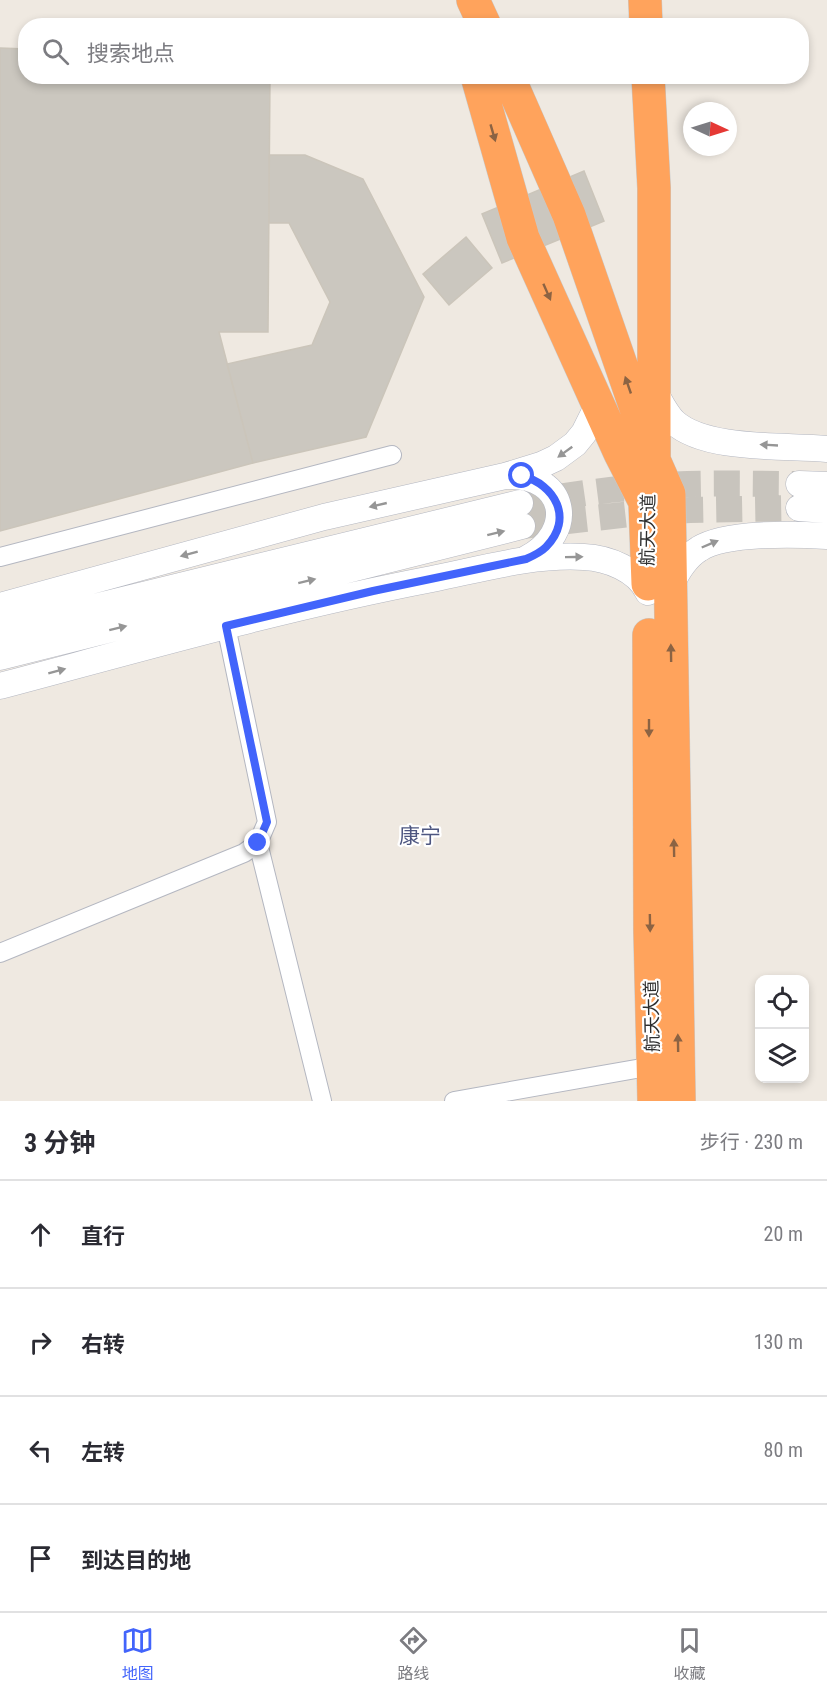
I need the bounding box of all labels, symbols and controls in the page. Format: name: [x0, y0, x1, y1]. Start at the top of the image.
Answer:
search box: [18, 18, 809, 84]
icon: search: [39, 35, 72, 68]
text: 搜索地点: [87, 41, 175, 66]
north arrow: [683, 102, 737, 156]
one-way arrow: [489, 124, 498, 142]
one-way arrow: [543, 283, 552, 300]
one-way arrow: [623, 376, 633, 394]
one-way arrow: [759, 441, 778, 450]
one-way arrow: [557, 445, 572, 457]
route start: [508, 462, 534, 488]
street label: 航天大道: [636, 494, 659, 566]
one-way arrow: [369, 500, 387, 510]
one-way arrow: [487, 527, 505, 537]
one-way arrow: [702, 539, 720, 549]
one-way arrow: [180, 550, 198, 559]
one-way arrow: [565, 552, 584, 562]
one-way arrow: [298, 575, 316, 585]
one-way arrow: [109, 623, 127, 633]
one-way arrow: [667, 643, 676, 662]
one-way arrow: [47, 666, 66, 676]
one-way arrow: [644, 718, 654, 737]
district label: 康宁: [399, 824, 441, 848]
route end: [244, 829, 270, 855]
one-way arrow: [669, 838, 679, 857]
one-way arrow: [645, 913, 655, 932]
map controls: [755, 975, 809, 1083]
button: locate: [755, 975, 809, 1029]
street label: 航天大道: [640, 980, 663, 1052]
button: layers: [755, 1029, 809, 1083]
one-way arrow: [673, 1033, 683, 1052]
text: 3 分钟: [24, 1128, 95, 1158]
text: 步行 · 230 m: [700, 1130, 803, 1154]
icon: ahead: [24, 1218, 57, 1251]
text: 20 m: [764, 1222, 803, 1246]
text: 直行: [81, 1224, 125, 1249]
icon: right: [24, 1326, 57, 1359]
text: 130 m: [754, 1330, 803, 1354]
text: 右转: [81, 1332, 125, 1357]
icon: left: [24, 1434, 57, 1467]
text: 80 m: [764, 1438, 803, 1462]
text: 左转: [81, 1440, 125, 1465]
icon: arrive: [24, 1542, 57, 1575]
text: 到达目的地: [81, 1548, 191, 1573]
tab: 地图: [121, 1624, 154, 1684]
tab: 路线: [397, 1624, 430, 1684]
tab: 收藏: [673, 1624, 706, 1684]

